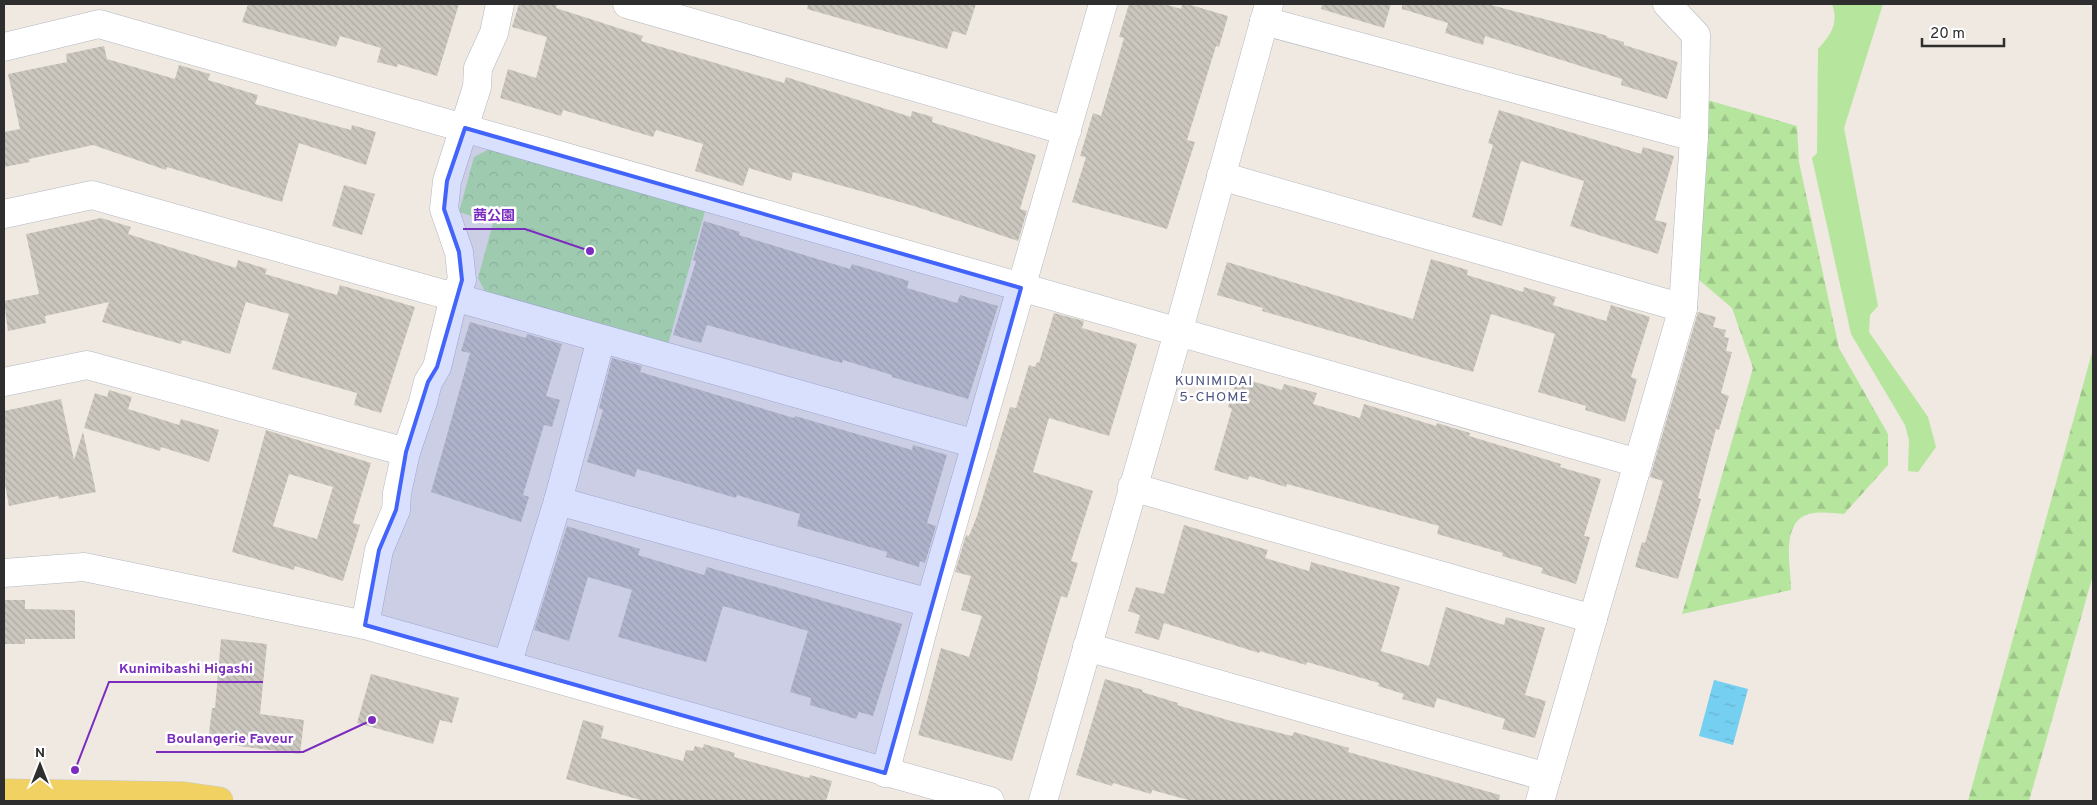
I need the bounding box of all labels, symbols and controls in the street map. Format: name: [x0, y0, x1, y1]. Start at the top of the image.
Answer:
scale bar: [1922, 15, 2004, 47]
text: 20 m: [1930, 25, 1965, 44]
callout: 茜公園: [463, 200, 525, 229]
text: 茜公園: [473, 208, 515, 225]
district label: KUNIMIDAI 5-CHOME: [1175, 373, 1253, 406]
callout: Kunimibashi Higashi: [109, 653, 263, 682]
text: Kunimibashi Higashi: [119, 661, 253, 678]
callout: Boulangerie Faveur: [156, 723, 303, 752]
text: Boulangerie Faveur: [166, 731, 294, 748]
north arrow: [15, 740, 65, 790]
text: N: [35, 745, 45, 762]

